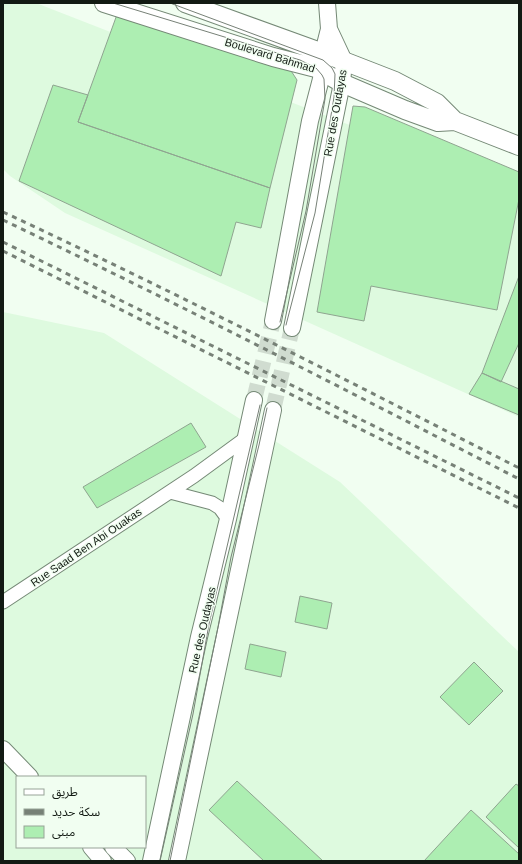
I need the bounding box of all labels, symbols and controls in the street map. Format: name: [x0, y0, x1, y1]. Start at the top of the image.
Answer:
street label: Boulevard Bahmad: [224, 36, 316, 74]
street label: Rue des Oudayas: [321, 68, 349, 157]
street label: Rue Saad Ben Abi Ouakas: [28, 505, 144, 589]
street label: Rue des Oudayas: [186, 585, 218, 674]
legend: [16, 776, 146, 848]
text: طريق: [52, 785, 78, 800]
text: سكة حديد: [52, 805, 100, 819]
text: مبنى: [52, 825, 75, 839]

